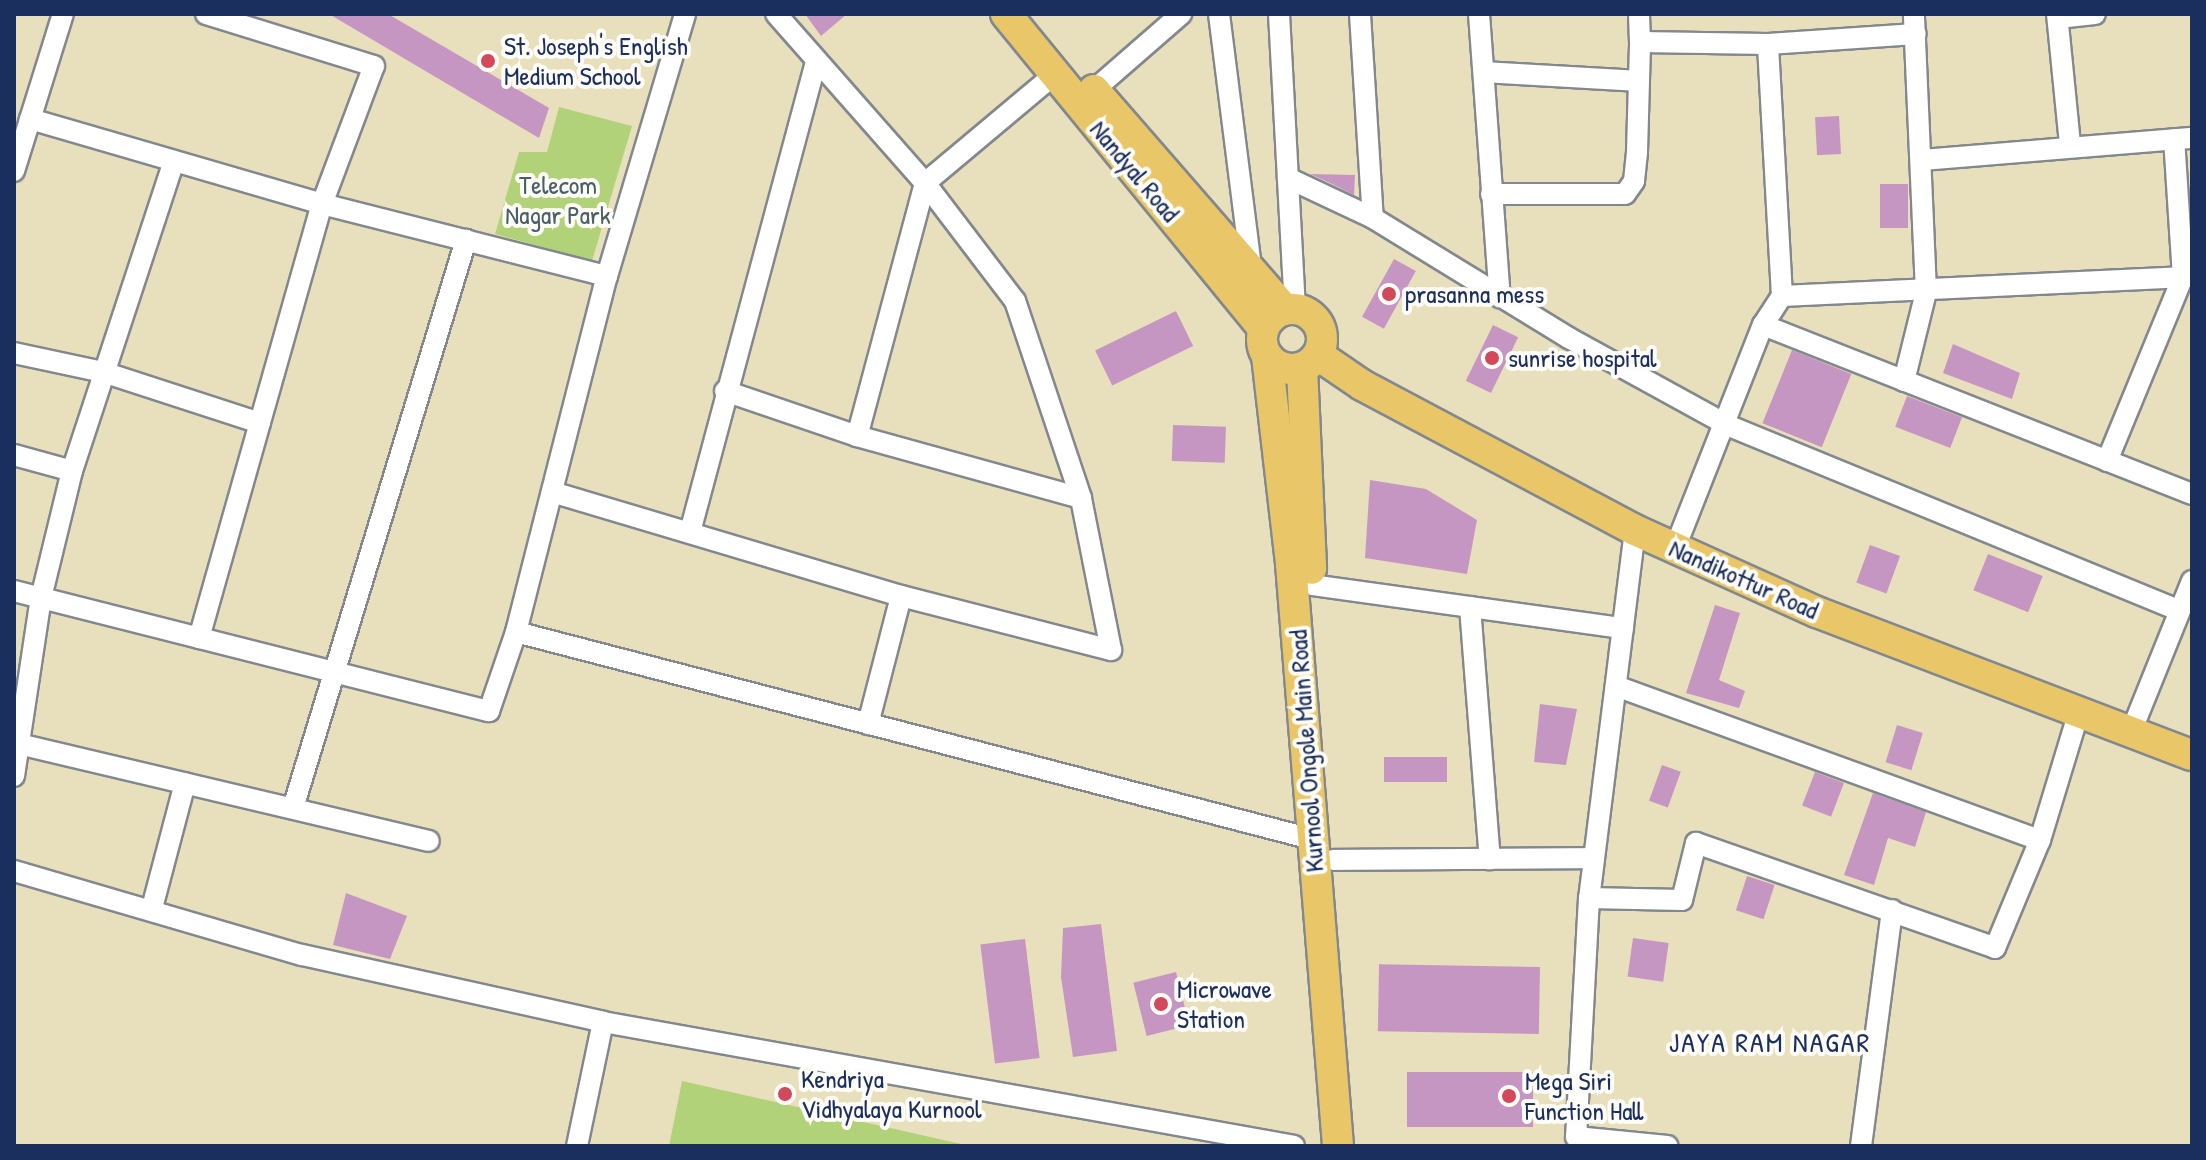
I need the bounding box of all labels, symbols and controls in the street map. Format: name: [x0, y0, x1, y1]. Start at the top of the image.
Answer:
place label: St. Joseph's English Medium School: [504, 30, 688, 92]
marker: St. Joseph's English Medium School: [479, 52, 497, 70]
street label: Nandyal Road: [1084, 114, 1186, 228]
park label: Telecom Nagar Park: [505, 169, 611, 230]
place label: prasanna mess: [1405, 278, 1544, 310]
marker: prasanna mess: [1380, 285, 1398, 303]
place label: sunrise hospital: [1508, 342, 1657, 374]
marker: sunrise hospital: [1483, 349, 1501, 367]
street label: Nandikottur Road: [1665, 532, 1823, 626]
street label: Kurnool Ongole Main Road: [1282, 629, 1330, 873]
place label: Microwave Station: [1177, 973, 1272, 1034]
marker: Microwave Station: [1152, 995, 1170, 1013]
district label: JAYA RAM NAGAR: [1669, 1025, 1871, 1059]
place label: Kendriya Vidhyalaya Kurnool: [801, 1063, 982, 1124]
place label: Mega Siri Function Hall: [1525, 1065, 1644, 1126]
marker: Kendriya Vidhyalaya Kurnool: [776, 1085, 794, 1103]
marker: Mega Siri Function Hall: [1500, 1087, 1518, 1105]

